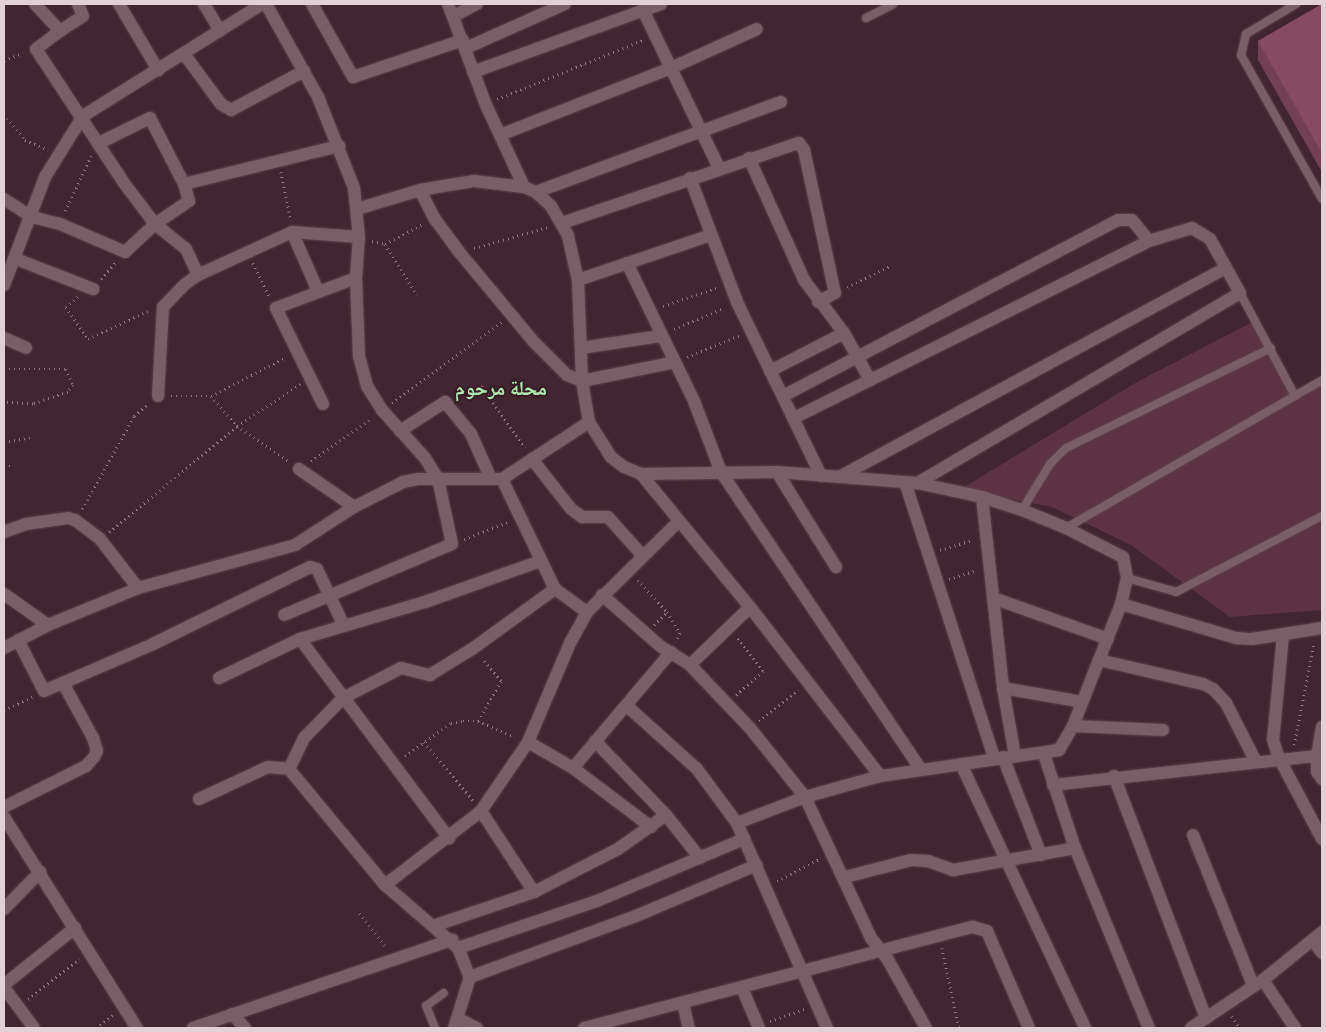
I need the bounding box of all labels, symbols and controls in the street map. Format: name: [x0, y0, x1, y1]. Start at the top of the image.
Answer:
district label: محلة مرحوم: [455, 376, 547, 400]

